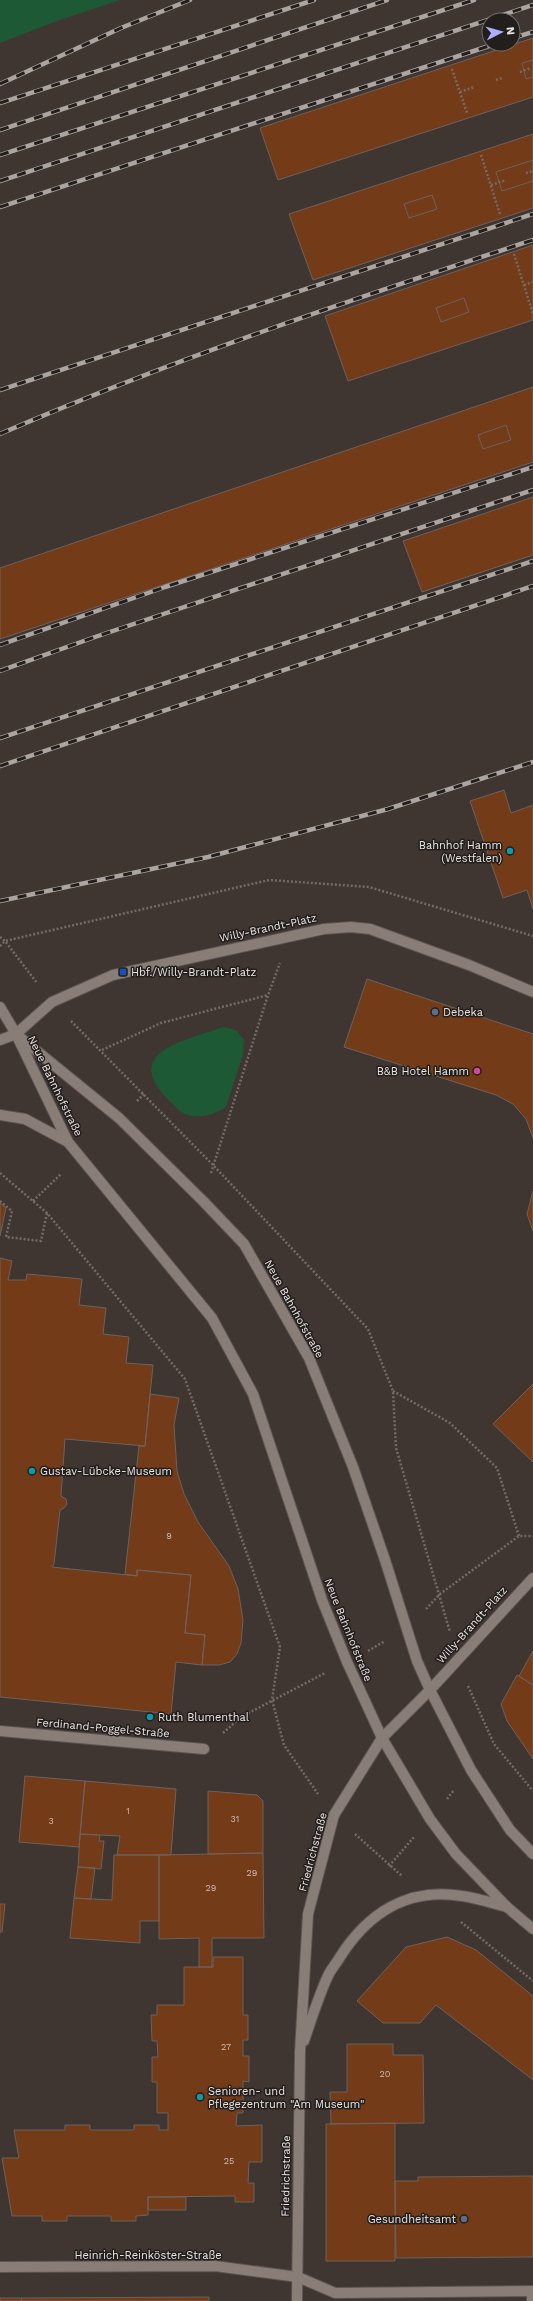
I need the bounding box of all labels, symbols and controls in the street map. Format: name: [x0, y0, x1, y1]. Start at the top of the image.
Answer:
north arrow: [481, 12, 521, 52]
text: N: [504, 26, 517, 36]
place label: Bahnhof Hamm (Westfalen): [419, 839, 502, 865]
marker: Bahnhof Hamm (Westfalen): [505, 846, 515, 856]
street label: Willy-Brandt-Platz: [218, 911, 318, 945]
place label: Hbf./Willy-Brandt-Platz: [131, 966, 256, 979]
marker: Hbf./Willy-Brandt-Platz: [118, 967, 128, 977]
place label: Debeka: [443, 1006, 483, 1019]
marker: Debeka: [430, 1007, 440, 1017]
street label: Neue Bahnhofstraße: [25, 1034, 85, 1138]
place label: B&B Hotel Hamm: [377, 1065, 469, 1078]
marker: B&B Hotel Hamm: [472, 1066, 482, 1076]
street label: Neue Bahnhofstraße: [262, 1258, 326, 1360]
place label: Gustav-Lübcke-Museum: [40, 1465, 172, 1478]
marker: Gustav-Lübcke-Museum: [27, 1466, 37, 1476]
house number: 9: [166, 1531, 172, 1541]
street label: Neue Bahnhofstraße: [321, 1577, 375, 1683]
street label: Willy-Brandt-Platz: [434, 1584, 510, 1666]
place label: Ruth Blumenthal: [158, 1711, 250, 1724]
marker: Ruth Blumenthal: [145, 1712, 155, 1722]
street label: Ferdinand-Poggel-Straße: [36, 1716, 170, 1740]
house number: 1: [126, 1806, 130, 1816]
street label: Friedrichstraße: [296, 1811, 330, 1893]
house number: 31: [231, 1814, 239, 1824]
house number: 3: [48, 1816, 54, 1826]
house number: 29: [247, 1868, 257, 1878]
house number: 29: [206, 1883, 216, 1893]
house number: 27: [221, 2042, 231, 2052]
house number: 20: [380, 2069, 391, 2079]
place label: Senioren- und Pflegezentrum "Am Museum": [208, 2085, 364, 2111]
marker: Senioren- und Pflegezentrum "Am Museum": [195, 2092, 205, 2102]
street label: Friedrichstraße: [279, 2135, 293, 2217]
house number: 25: [224, 2156, 234, 2166]
place label: Gesundheitsamt: [368, 2213, 456, 2226]
marker: Gesundheitsamt: [459, 2214, 469, 2224]
street label: Heinrich-Reinköster-Straße: [74, 2249, 222, 2262]

